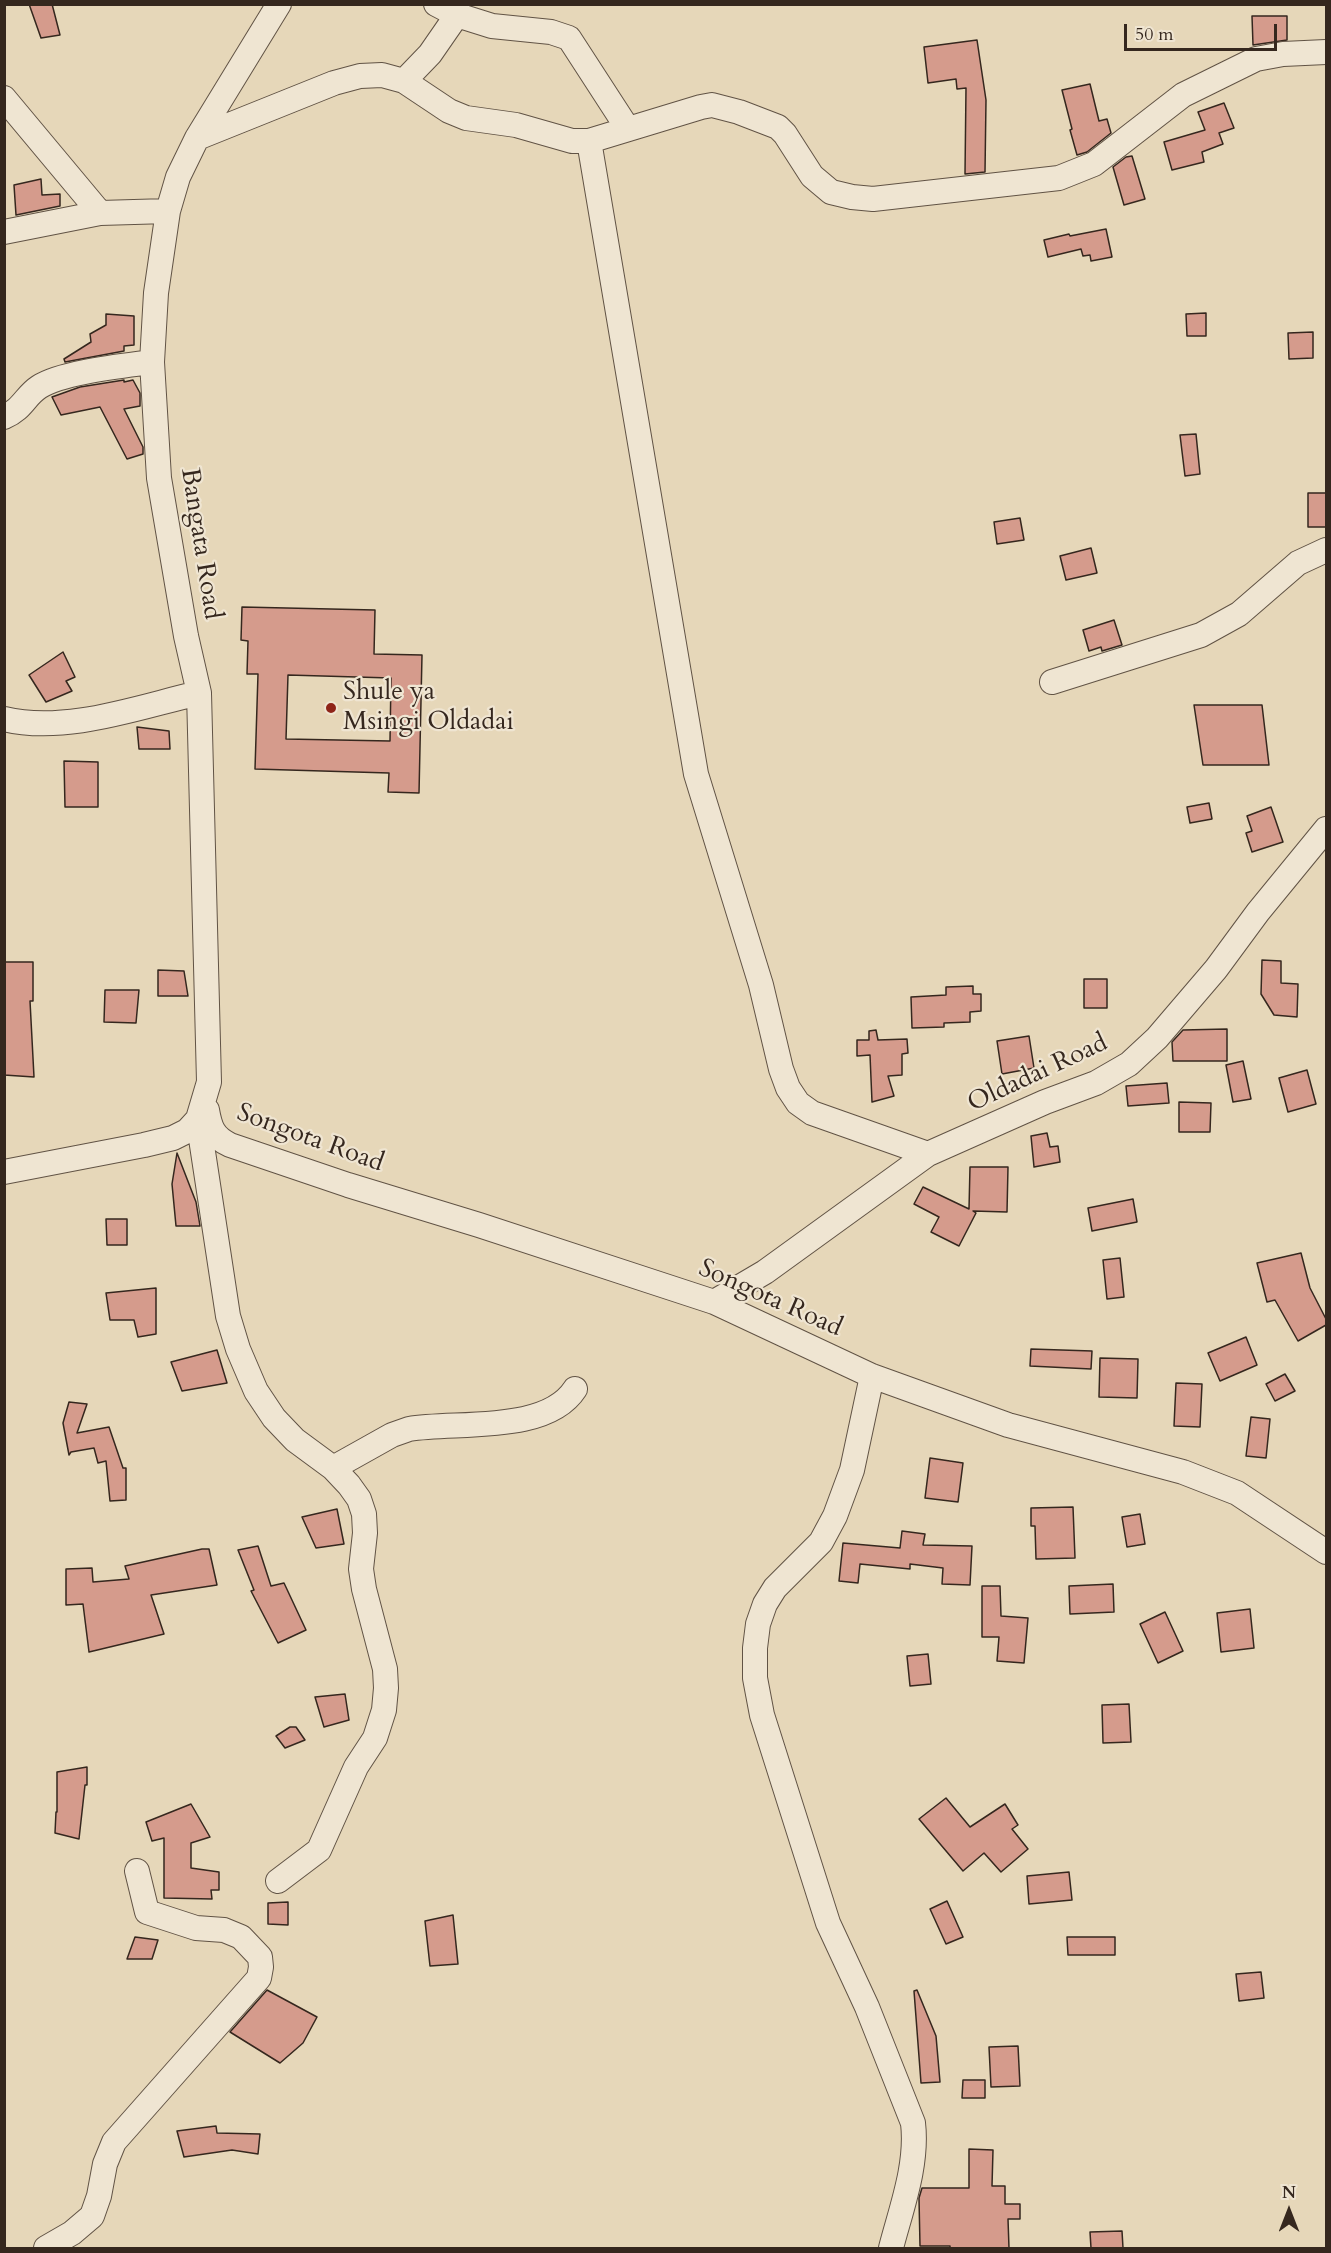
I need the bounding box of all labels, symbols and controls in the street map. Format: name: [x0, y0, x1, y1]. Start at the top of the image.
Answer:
scale bar: [1127, 12, 1280, 50]
text: 50 m: [1135, 22, 1174, 47]
street label: Bangata Road: [173, 466, 227, 622]
place label: Shule ya Msingi Oldadai: [343, 677, 514, 738]
marker: Shule ya Msingi Oldadai: [324, 701, 338, 715]
street label: Oldadai Road: [963, 1028, 1113, 1120]
street label: Songota Road: [232, 1098, 388, 1180]
street label: Songota Road: [693, 1253, 847, 1345]
north arrow: [1259, 2181, 1319, 2241]
text: N: [1282, 2182, 1296, 2204]

